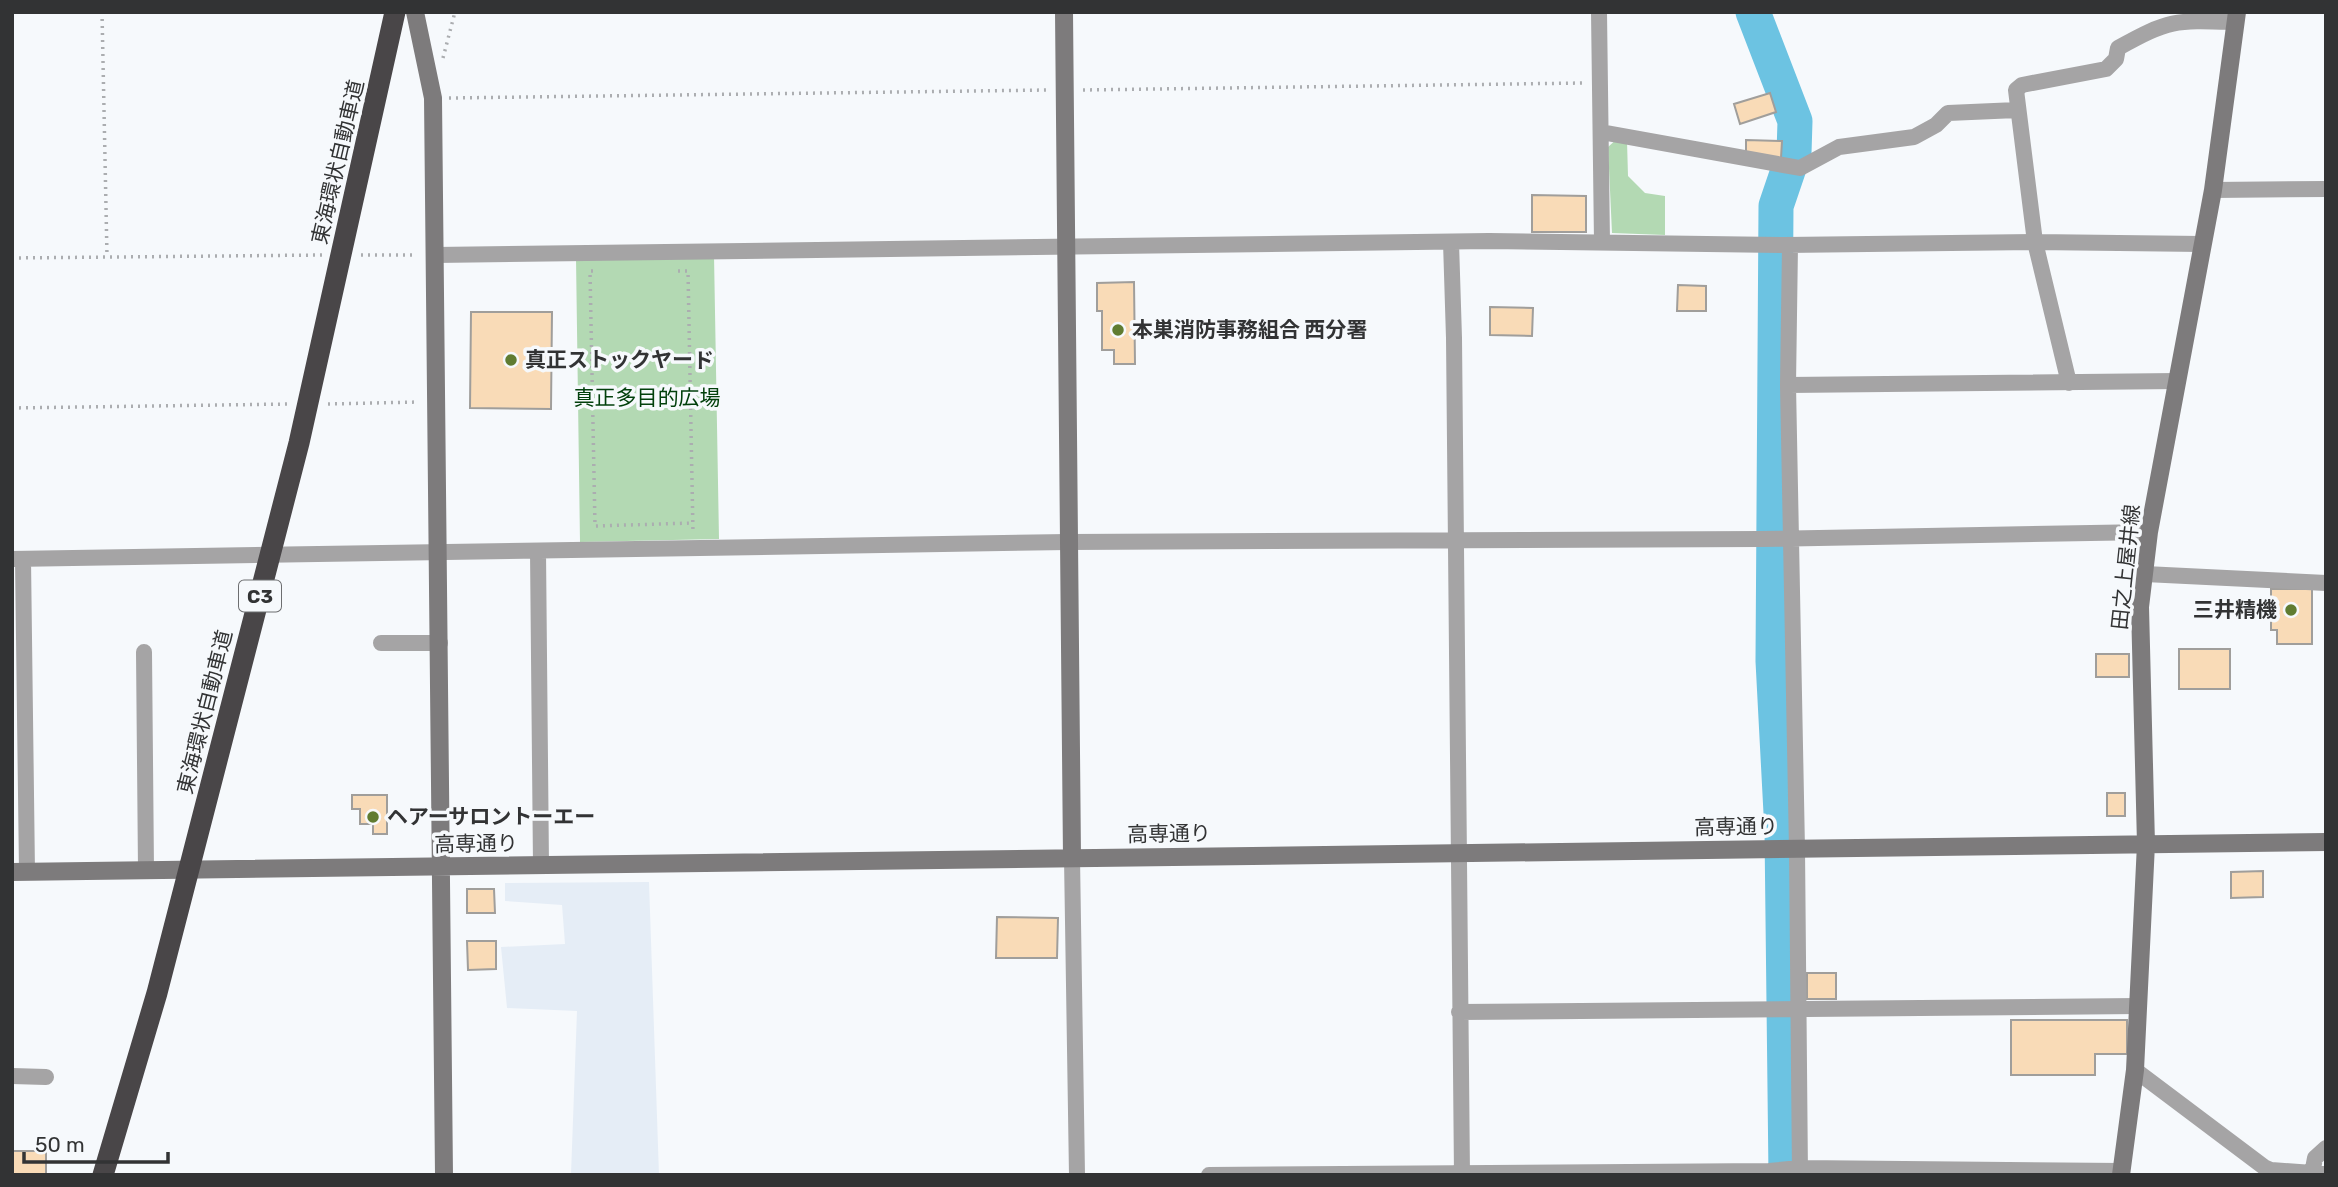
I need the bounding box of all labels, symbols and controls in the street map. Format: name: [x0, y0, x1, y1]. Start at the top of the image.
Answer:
street label: 東海環状自動車道: [306, 77, 369, 247]
place label: 本巣消防事務組合 西分署: [1132, 317, 1367, 342]
marker: 本巣消防事務組合 西分署: [1110, 322, 1126, 338]
place label: 真正ストックヤード: [525, 347, 714, 372]
marker: 真正ストックヤード: [503, 352, 519, 368]
park label: 真正多目的広場: [574, 385, 721, 410]
street label: 田之上屋井線: [2106, 503, 2145, 631]
road number: C3: [239, 580, 281, 611]
place label: 三井精機: [2193, 597, 2277, 622]
marker: 三井精機: [2283, 602, 2299, 618]
street label: 東海環状自動車道: [172, 627, 237, 796]
place label: ヘアーサロントーエー: [387, 804, 595, 829]
marker: ヘアーサロントーエー: [365, 809, 381, 825]
street label: 高専通り: [1694, 813, 1778, 840]
street label: 高専通り: [1127, 820, 1211, 847]
street label: 高専通り: [434, 830, 518, 857]
scale bar: [24, 1120, 168, 1164]
text: 50 m: [35, 1132, 85, 1157]

